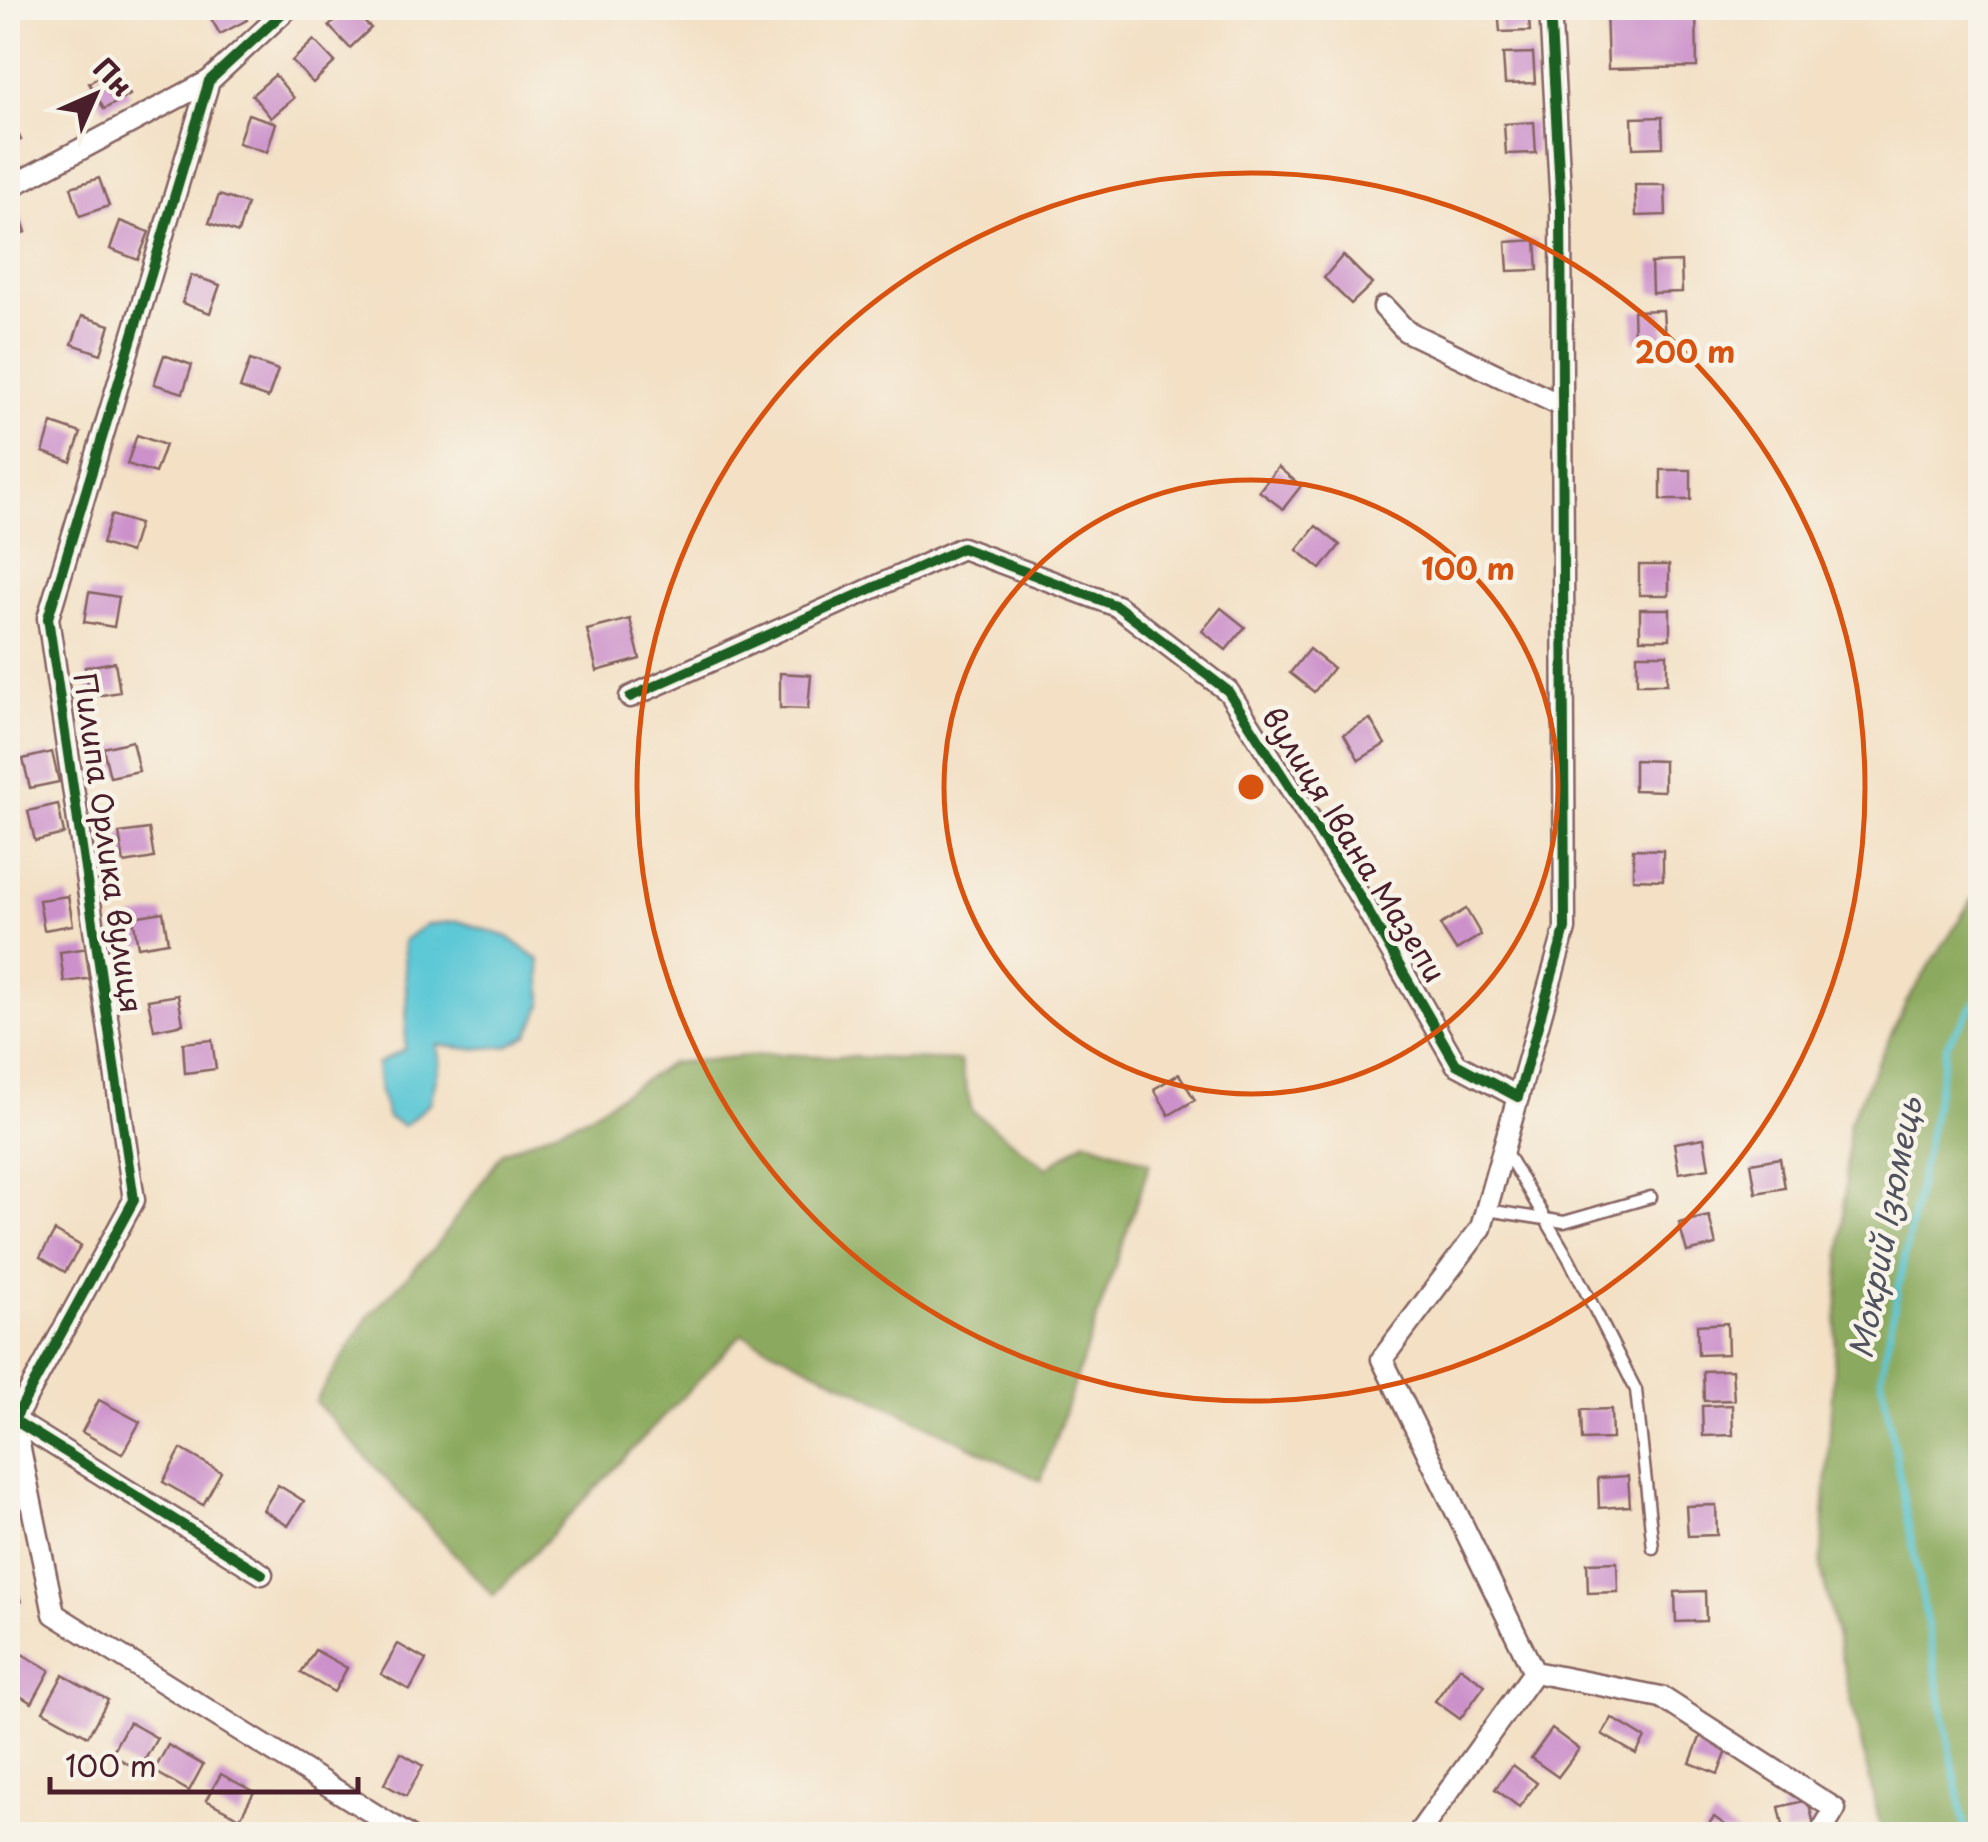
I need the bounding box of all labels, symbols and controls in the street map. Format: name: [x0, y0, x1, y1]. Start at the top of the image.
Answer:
north arrow: [45, 45, 145, 145]
text: Пн: [84, 47, 143, 106]
text: 200 m: [1635, 328, 1735, 373]
text: 100 m: [1421, 545, 1515, 590]
street label: Пилипа Орлика вулиця: [63, 670, 156, 1016]
street label: вулиця Івана Мазепи: [1252, 697, 1458, 990]
centre of rings: [1233, 769, 1269, 805]
water label: Мокрий Ізюмець: [1835, 1091, 1933, 1362]
scale bar: [50, 1732, 358, 1794]
text: 100 m: [65, 1742, 157, 1787]

